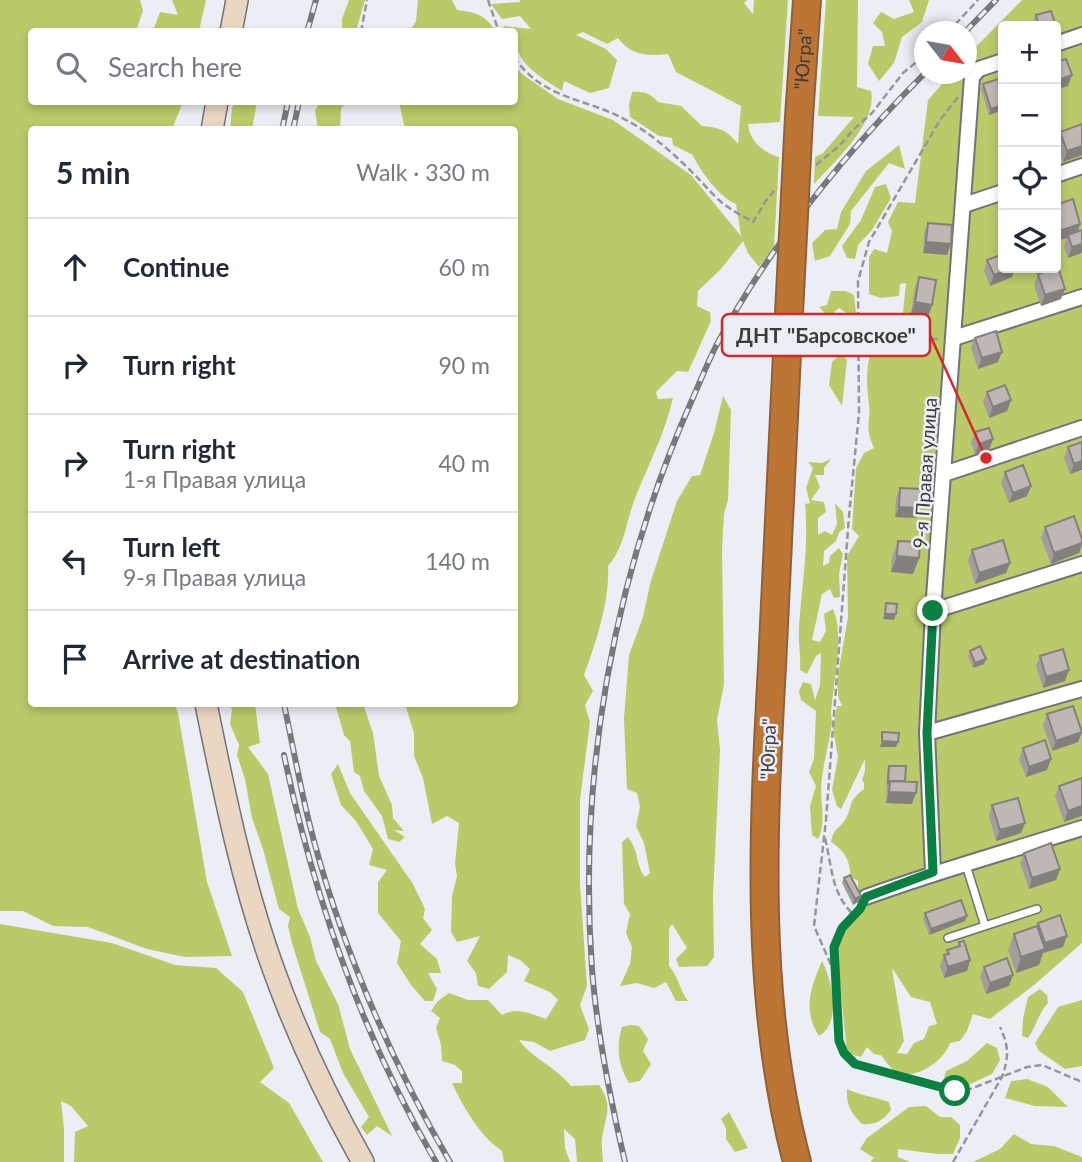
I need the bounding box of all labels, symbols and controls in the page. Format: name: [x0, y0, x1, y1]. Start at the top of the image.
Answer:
north arrow: [914, 21, 977, 84]
map controls: [998, 21, 1061, 273]
button: +: [998, 21, 1061, 84]
search box: [28, 28, 518, 105]
street label: "Югра": [789, 28, 816, 91]
icon: search: [52, 48, 90, 86]
text: Search here: [108, 51, 242, 83]
button: −: [998, 84, 1061, 147]
button: locate: [998, 147, 1061, 210]
text: 5 min: [56, 154, 130, 190]
text: Walk · 330 m: [356, 158, 490, 186]
button: layers: [998, 210, 1061, 273]
icon: ahead: [56, 248, 94, 286]
text: Continue: [123, 251, 229, 283]
text: 60 m: [439, 253, 490, 281]
callout: ДНТ "Барсовское": [722, 314, 930, 356]
text: ДНТ "Барсовское": [736, 322, 916, 347]
icon: right: [56, 346, 94, 384]
text: Turn right: [123, 349, 236, 381]
text: 90 m: [439, 351, 490, 379]
street label: 9-я Правая улица: [908, 397, 941, 549]
text: Turn right: [123, 433, 236, 465]
icon: right: [56, 444, 94, 482]
text: 40 m: [439, 449, 490, 477]
text: 1-я Правая улица: [123, 465, 306, 493]
text: Turn left: [123, 531, 220, 563]
icon: left: [56, 542, 94, 580]
text: 140 m: [425, 547, 490, 575]
text: 9-я Правая улица: [123, 563, 306, 591]
route end: [917, 595, 948, 626]
icon: arrive: [56, 640, 94, 678]
text: Arrive at destination: [123, 643, 360, 675]
street label: "Югра": [755, 718, 780, 780]
route start: [939, 1075, 970, 1106]

